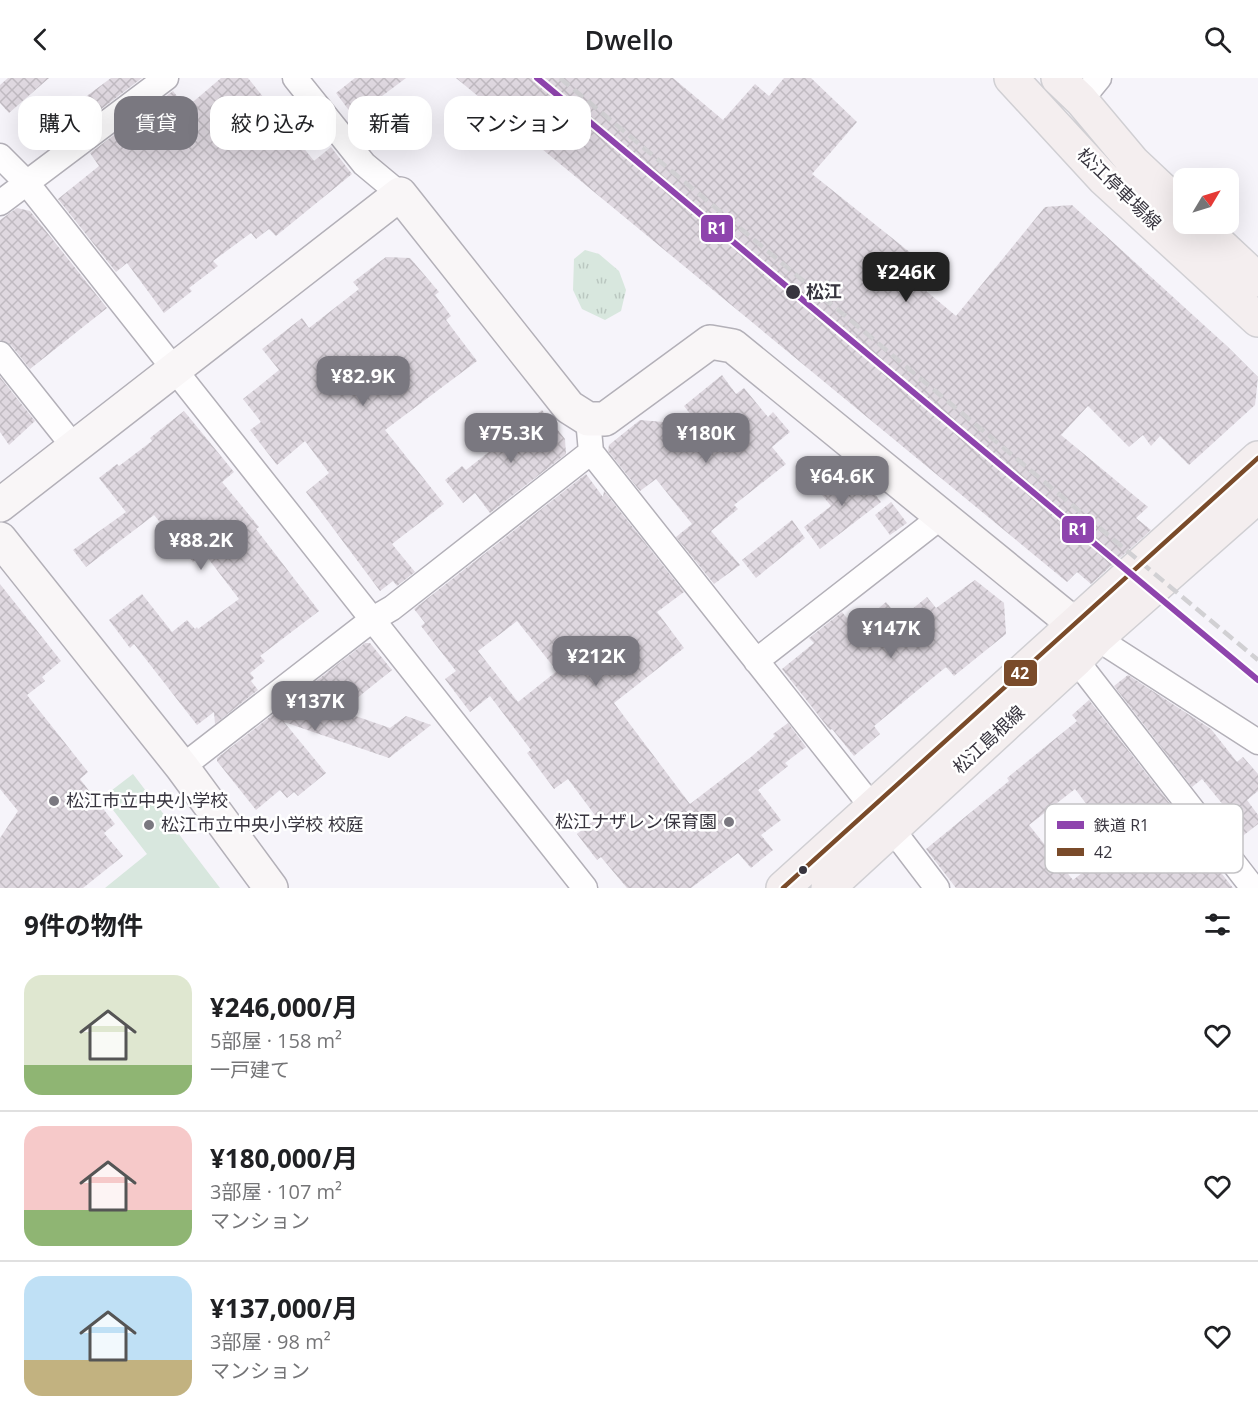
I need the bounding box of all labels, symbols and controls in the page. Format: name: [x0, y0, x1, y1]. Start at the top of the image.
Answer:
text: Dwello: [585, 21, 673, 58]
icon: back: [24, 23, 57, 56]
icon: search: [1201, 23, 1234, 56]
chip: 購入: [18, 96, 102, 150]
chip: 賃貸: [114, 96, 198, 150]
chip: 絞り込み: [210, 96, 336, 150]
chip: 新着: [348, 96, 432, 150]
chip: マンション: [444, 96, 591, 150]
street label: 松江停車場線: [1073, 142, 1167, 234]
north arrow: [1173, 168, 1239, 234]
map controls: [1173, 168, 1239, 234]
line badge: R1: [700, 214, 734, 243]
text: R1: [707, 217, 727, 239]
pin: ¥246K: [864, 252, 948, 303]
text: ¥246K: [876, 258, 936, 285]
place label: 松江: [806, 279, 842, 303]
marker: 松江: [784, 283, 802, 301]
pin: ¥82.9K: [314, 356, 412, 407]
text: ¥82.9K: [331, 362, 395, 389]
pin: ¥75.3K: [462, 413, 560, 464]
pin: ¥180K: [664, 413, 748, 464]
text: ¥75.3K: [479, 419, 543, 446]
text: ¥180K: [676, 419, 736, 446]
pin: ¥64.6K: [793, 456, 891, 507]
text: ¥64.6K: [810, 462, 874, 489]
line badge: R1: [1061, 515, 1095, 544]
text: R1: [1068, 518, 1088, 540]
pin: ¥88.2K: [152, 520, 250, 571]
text: ¥88.2K: [169, 526, 233, 553]
pin: ¥147K: [849, 608, 933, 659]
text: ¥147K: [861, 614, 921, 641]
pin: ¥212K: [554, 636, 638, 687]
text: ¥212K: [566, 642, 626, 669]
line badge: 42: [1003, 659, 1038, 687]
text: 42: [1011, 662, 1029, 684]
pin: ¥137K: [273, 681, 357, 732]
text: ¥137K: [285, 687, 345, 714]
street label: 松江島根線: [947, 700, 1029, 779]
place label: 松江市立中央小学校: [66, 788, 228, 812]
marker: 松江市立中央小学校: [47, 794, 61, 808]
legend: [1045, 804, 1243, 873]
place label: 松江ナザレン保育園: [555, 809, 717, 833]
place label: 松江市立中央小学校 校庭: [161, 812, 364, 836]
text: 鉄道 R1: [1094, 814, 1149, 836]
marker: 松江ナザレン保育園: [722, 815, 736, 829]
marker: 松江市立中央小学校 校庭: [142, 818, 156, 832]
text: 42: [1094, 841, 1112, 863]
unlabelled marker: [797, 864, 809, 876]
text: 9件の物件: [24, 907, 143, 943]
icon: filters: [1201, 908, 1234, 941]
text: ¥246,000/月: [210, 989, 358, 1025]
icon: home: [72, 999, 144, 1071]
icon: heart: [1201, 1019, 1234, 1052]
text: 5部屋 · 158 m²: [210, 1027, 342, 1054]
text: 一戸建て: [210, 1056, 290, 1083]
text: ¥180,000/月: [210, 1140, 358, 1176]
icon: home: [72, 1150, 144, 1222]
icon: heart: [1201, 1170, 1234, 1203]
text: 3部屋 · 107 m²: [210, 1178, 342, 1205]
text: マンション: [210, 1207, 310, 1234]
text: ¥137,000/月: [210, 1290, 358, 1326]
icon: home: [72, 1300, 144, 1372]
icon: heart: [1201, 1320, 1234, 1353]
text: 3部屋 · 98 m²: [210, 1328, 331, 1355]
text: マンション: [210, 1357, 310, 1384]

